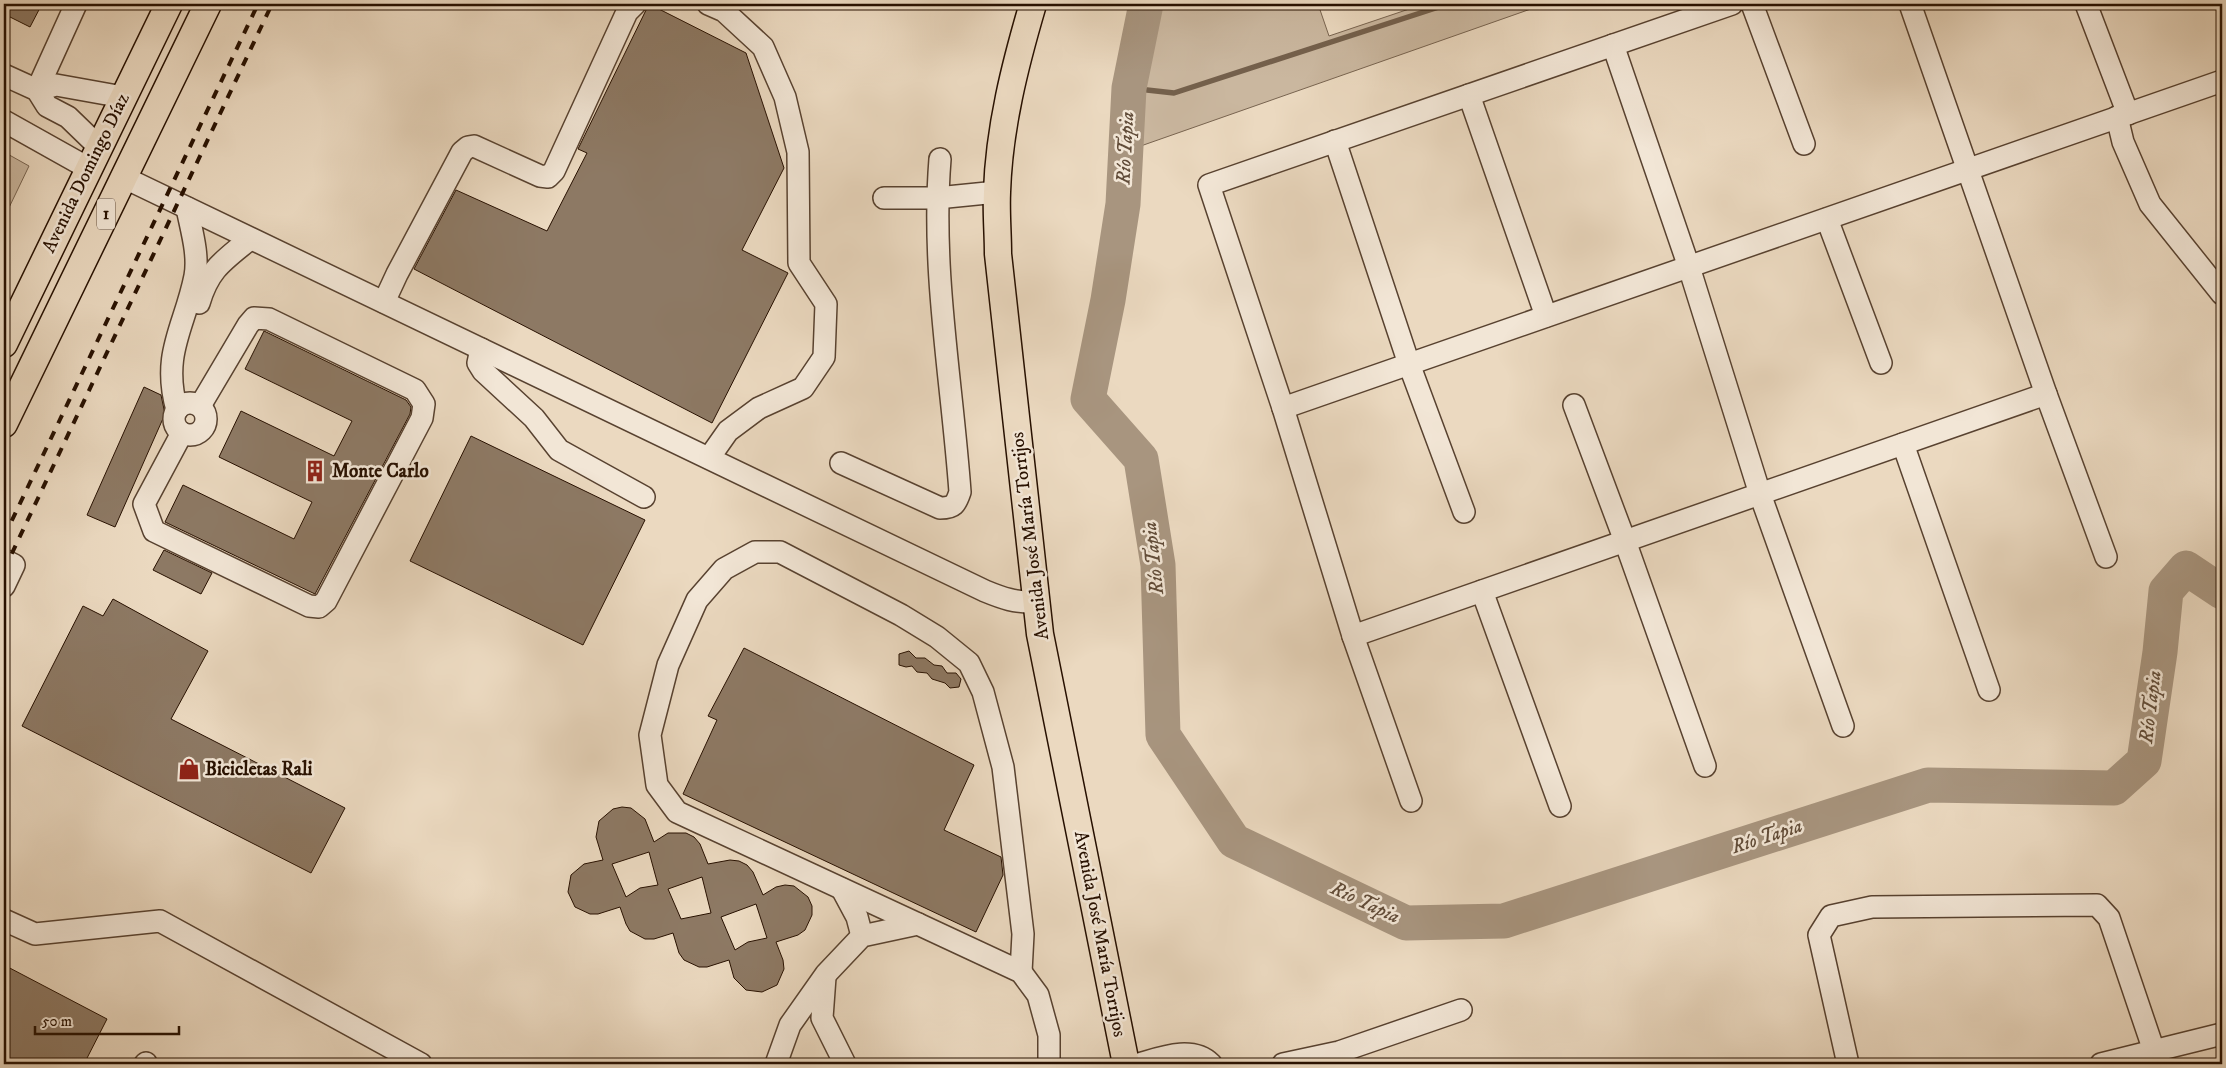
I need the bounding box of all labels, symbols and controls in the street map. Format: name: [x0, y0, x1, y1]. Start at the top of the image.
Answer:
street label: Avenida Domingo Díaz: [37, 89, 135, 257]
water label: Río Tapia: [1112, 111, 1140, 186]
road number: 1: [97, 198, 115, 230]
street label: Avenida José María Torrijos: [1006, 431, 1054, 641]
building icon: Monte Carlo: [302, 458, 328, 484]
place label: Monte Carlo: [332, 460, 429, 483]
water label: Río Tapia: [1138, 520, 1170, 597]
water label: Río Tapia: [2134, 669, 2168, 746]
shop icon: Bicicletas Rali: [176, 756, 202, 782]
place label: Bicicletas Rali: [205, 758, 313, 781]
water label: Río Tapia: [1727, 814, 1806, 861]
street label: Avenida José María Torrijos: [1069, 829, 1131, 1039]
water label: Río Tapia: [1326, 876, 1403, 930]
scale bar: [35, 1003, 179, 1035]
text: 50 m: [42, 1012, 72, 1031]

